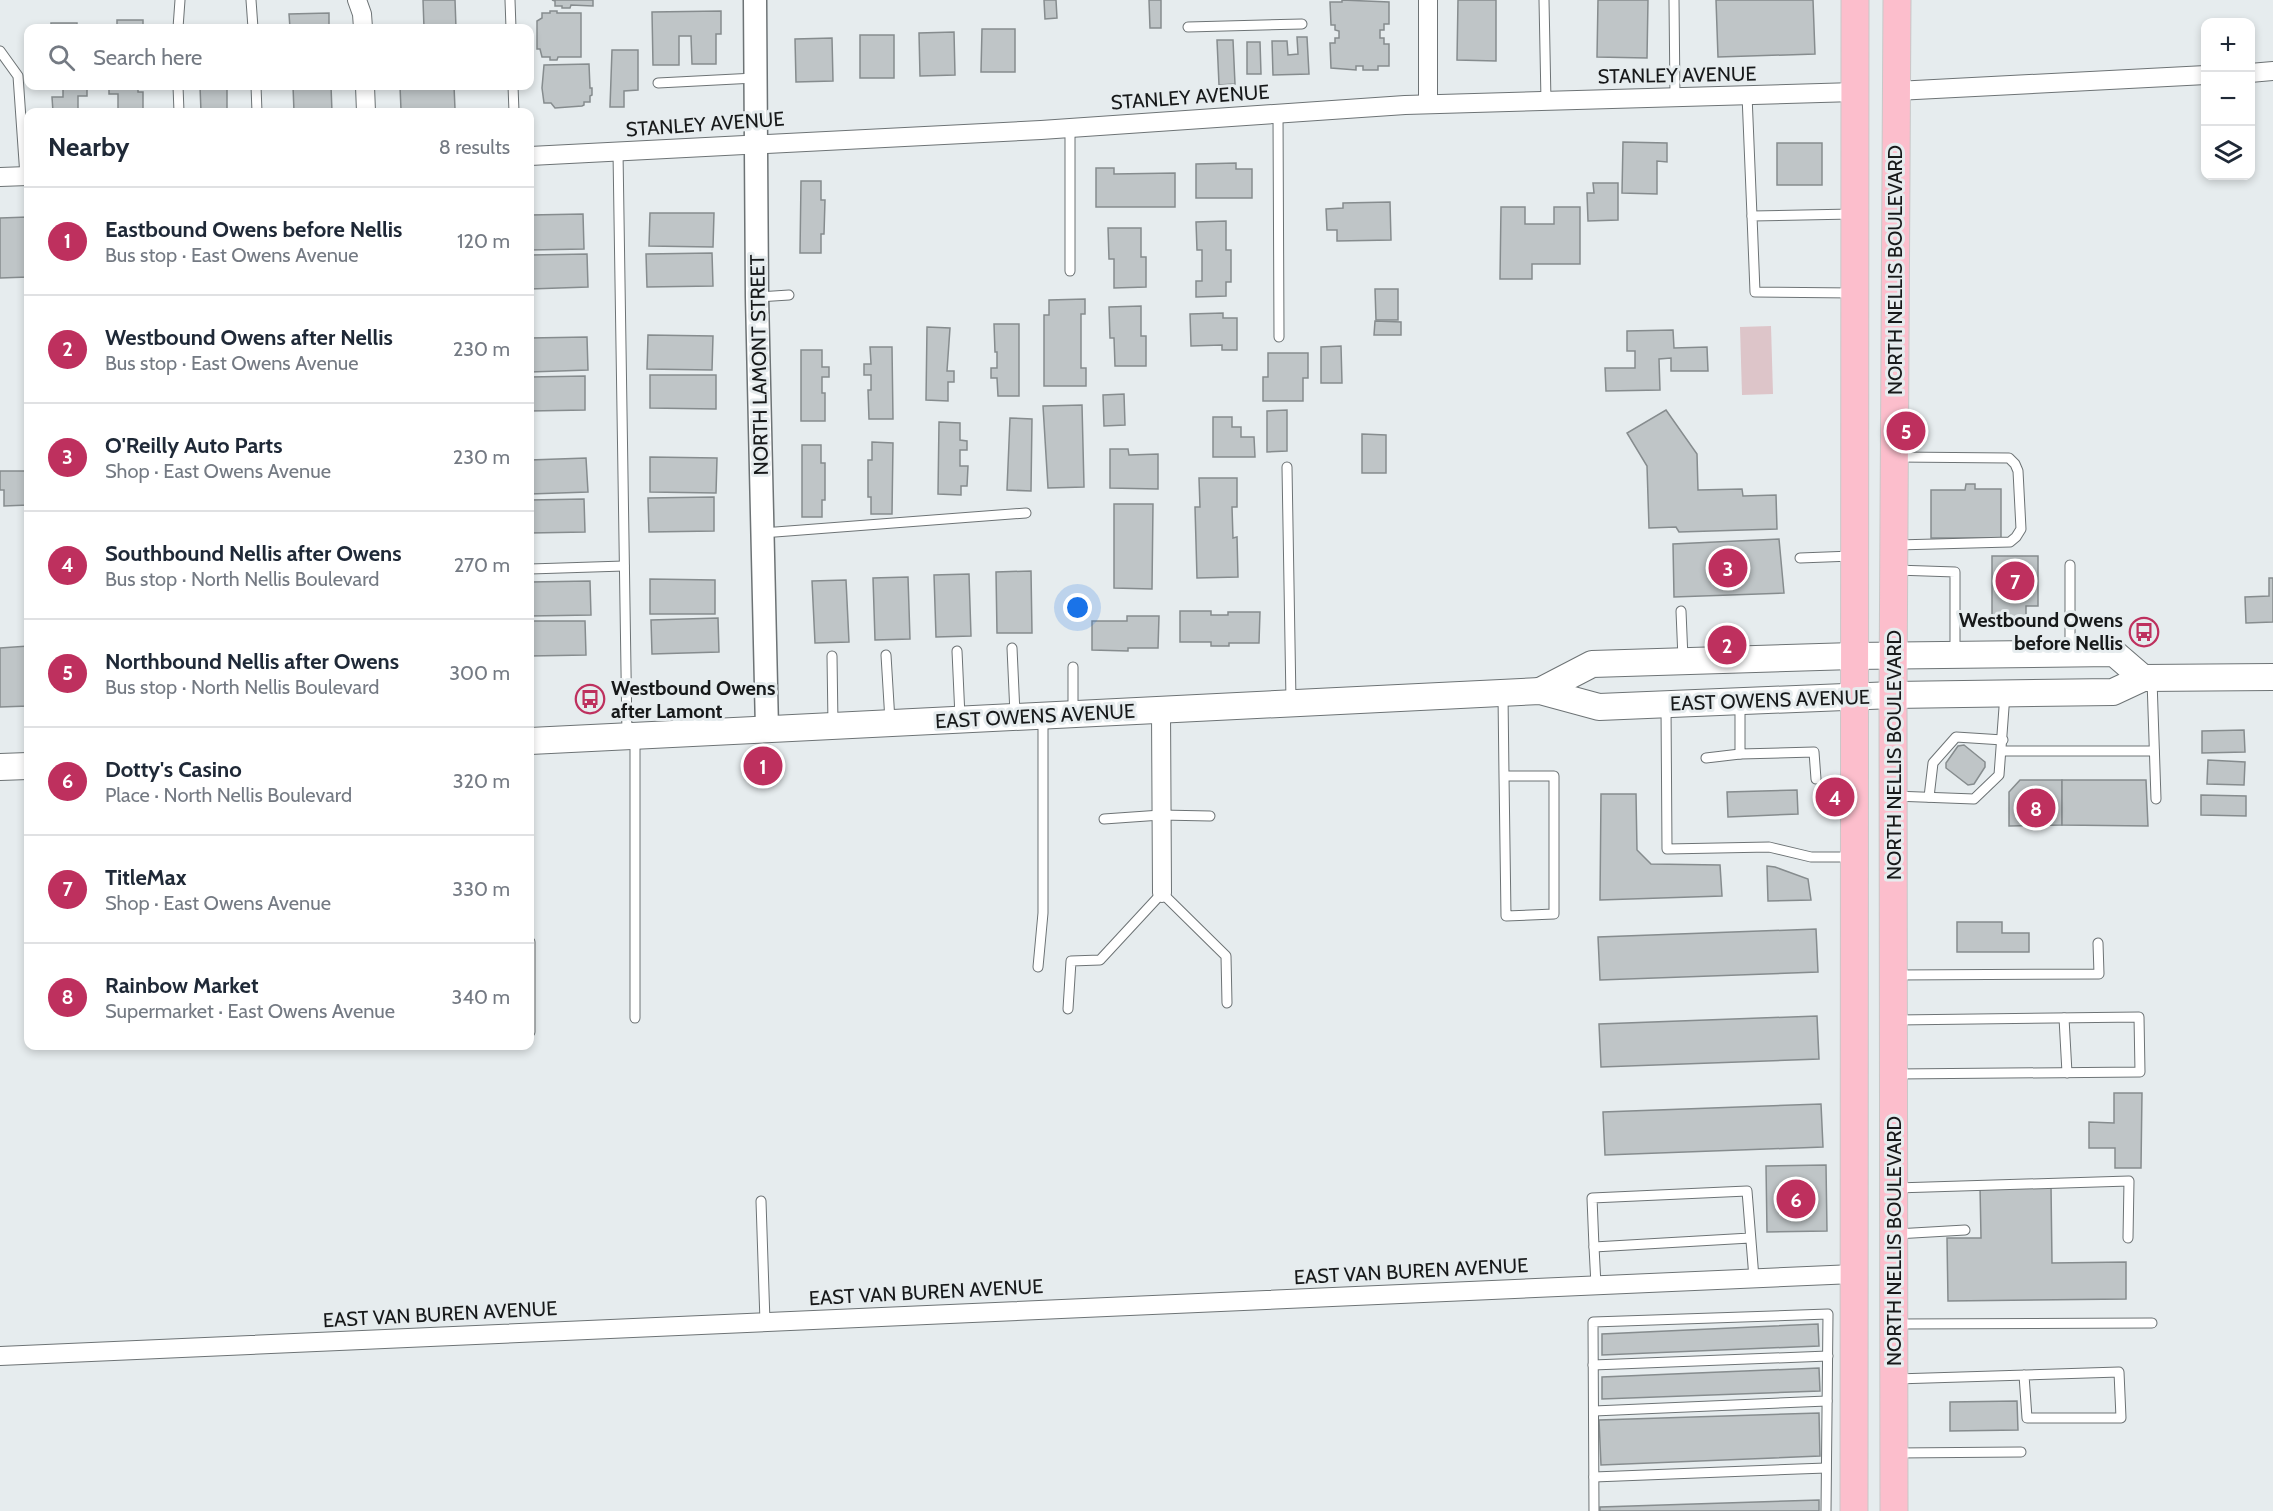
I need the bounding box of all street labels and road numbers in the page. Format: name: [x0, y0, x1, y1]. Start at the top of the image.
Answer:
street label: STANLEY AVENUE: [1597, 62, 1757, 88]
street label: STANLEY AVENUE: [1110, 79, 1270, 115]
street label: STANLEY AVENUE: [625, 106, 785, 142]
street label: NORTH NELLIS BOULEVARD: [1883, 145, 1907, 395]
street label: NORTH LAMONT STREET: [745, 254, 773, 476]
street label: NORTH NELLIS BOULEVARD: [1882, 630, 1906, 880]
street label: EAST OWENS AVENUE: [1670, 685, 1870, 715]
street label: EAST OWENS AVENUE: [935, 699, 1135, 733]
street label: NORTH NELLIS BOULEVARD: [1882, 1116, 1906, 1366]
street label: EAST VAN BUREN AVENUE: [1293, 1253, 1529, 1289]
street label: EAST VAN BUREN AVENUE: [808, 1274, 1044, 1310]
street label: EAST VAN BUREN AVENUE: [322, 1296, 558, 1332]

